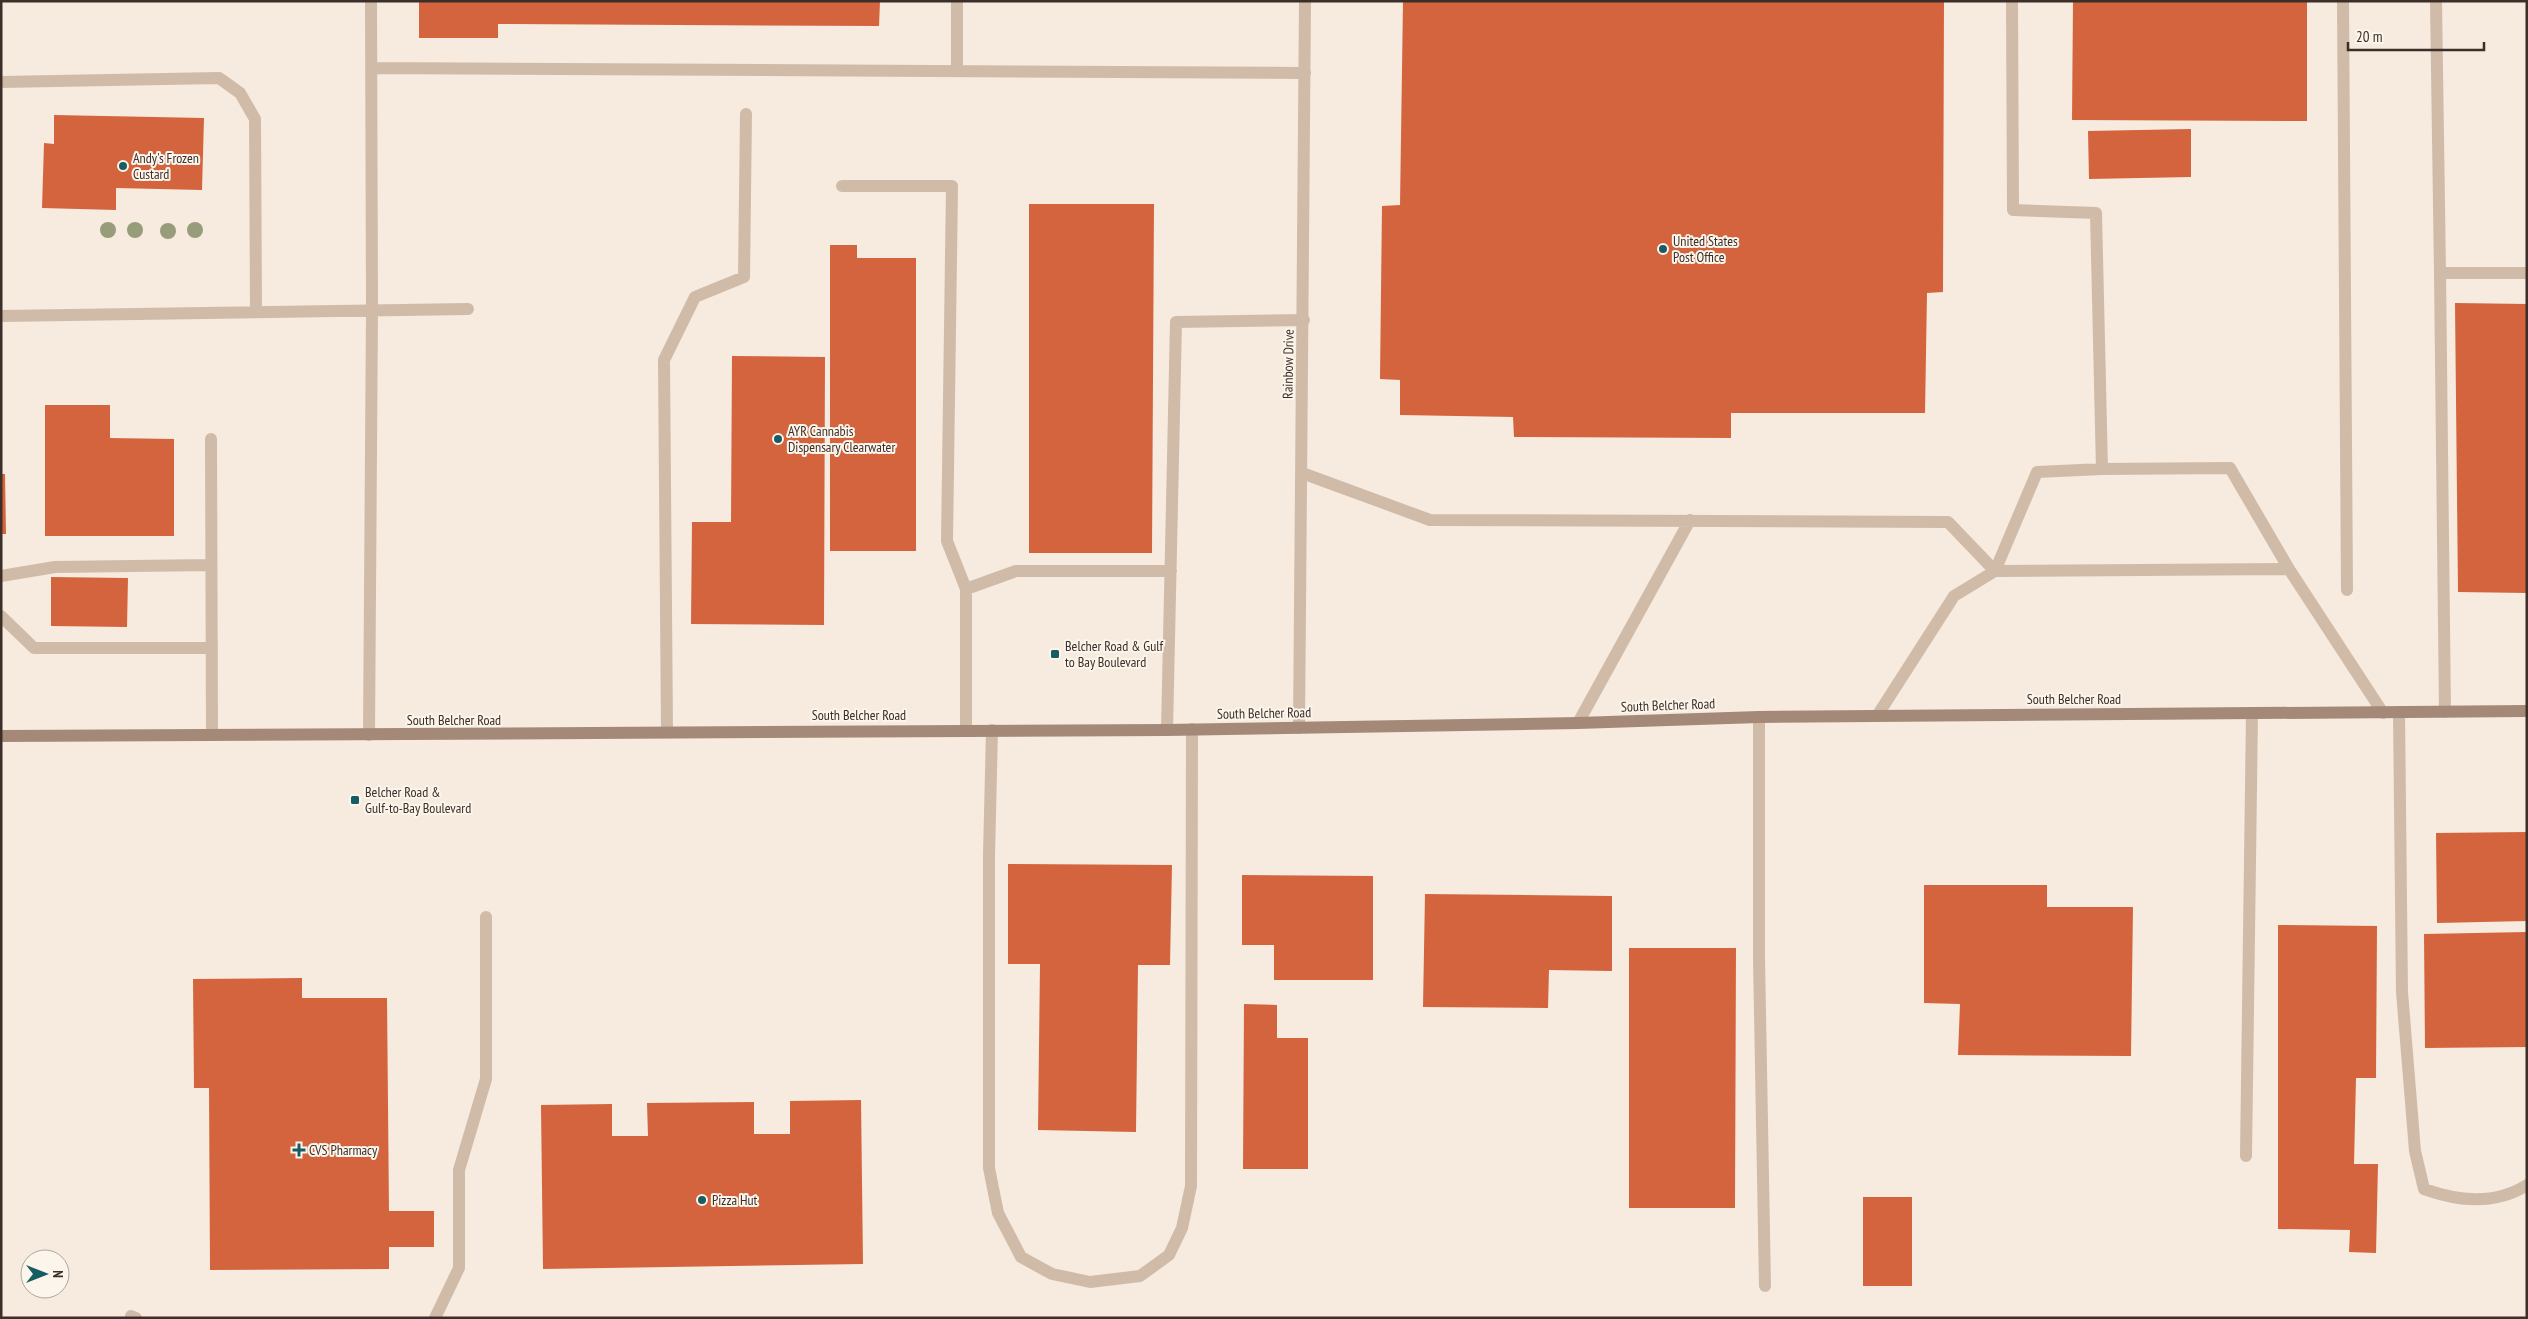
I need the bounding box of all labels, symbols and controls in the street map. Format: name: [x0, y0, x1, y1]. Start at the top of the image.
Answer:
scale bar: [2348, 20, 2484, 52]
text: 20 m: [2356, 27, 2382, 46]
place label: Andy's Frozen Custard: [133, 149, 199, 183]
marker: Andy's Frozen Custard: [117, 160, 129, 172]
place label: United States Post Office: [1673, 232, 1738, 266]
marker: United States Post Office: [1657, 243, 1669, 255]
street label: Rainbow Drive: [1278, 329, 1298, 399]
place label: AYR Cannabis Dispensary Clearwater: [788, 422, 895, 456]
marker: AYR Cannabis Dispensary Clearwater: [772, 433, 784, 445]
place label: Belcher Road & Gulf to Bay Boulevard: [1065, 637, 1164, 671]
marker: Belcher Road & Gulf to Bay Boulevard: [1049, 648, 1061, 660]
street label: South Belcher Road: [2027, 690, 2121, 708]
street label: South Belcher Road: [1621, 694, 1715, 716]
street label: South Belcher Road: [1217, 703, 1311, 723]
street label: South Belcher Road: [812, 706, 906, 724]
street label: South Belcher Road: [407, 711, 501, 729]
place label: Belcher Road & Gulf-to-Bay Boulevard: [365, 783, 471, 817]
marker: Belcher Road & Gulf-to-Bay Boulevard: [349, 794, 361, 806]
place label: CVS Pharmacy: [309, 1141, 378, 1159]
marker: CVS Pharmacy: [293, 1144, 305, 1156]
place label: Pizza Hut: [712, 1191, 758, 1209]
marker: Pizza Hut: [696, 1194, 708, 1206]
north arrow: [20, 1249, 70, 1299]
text: N: [49, 1270, 67, 1278]

